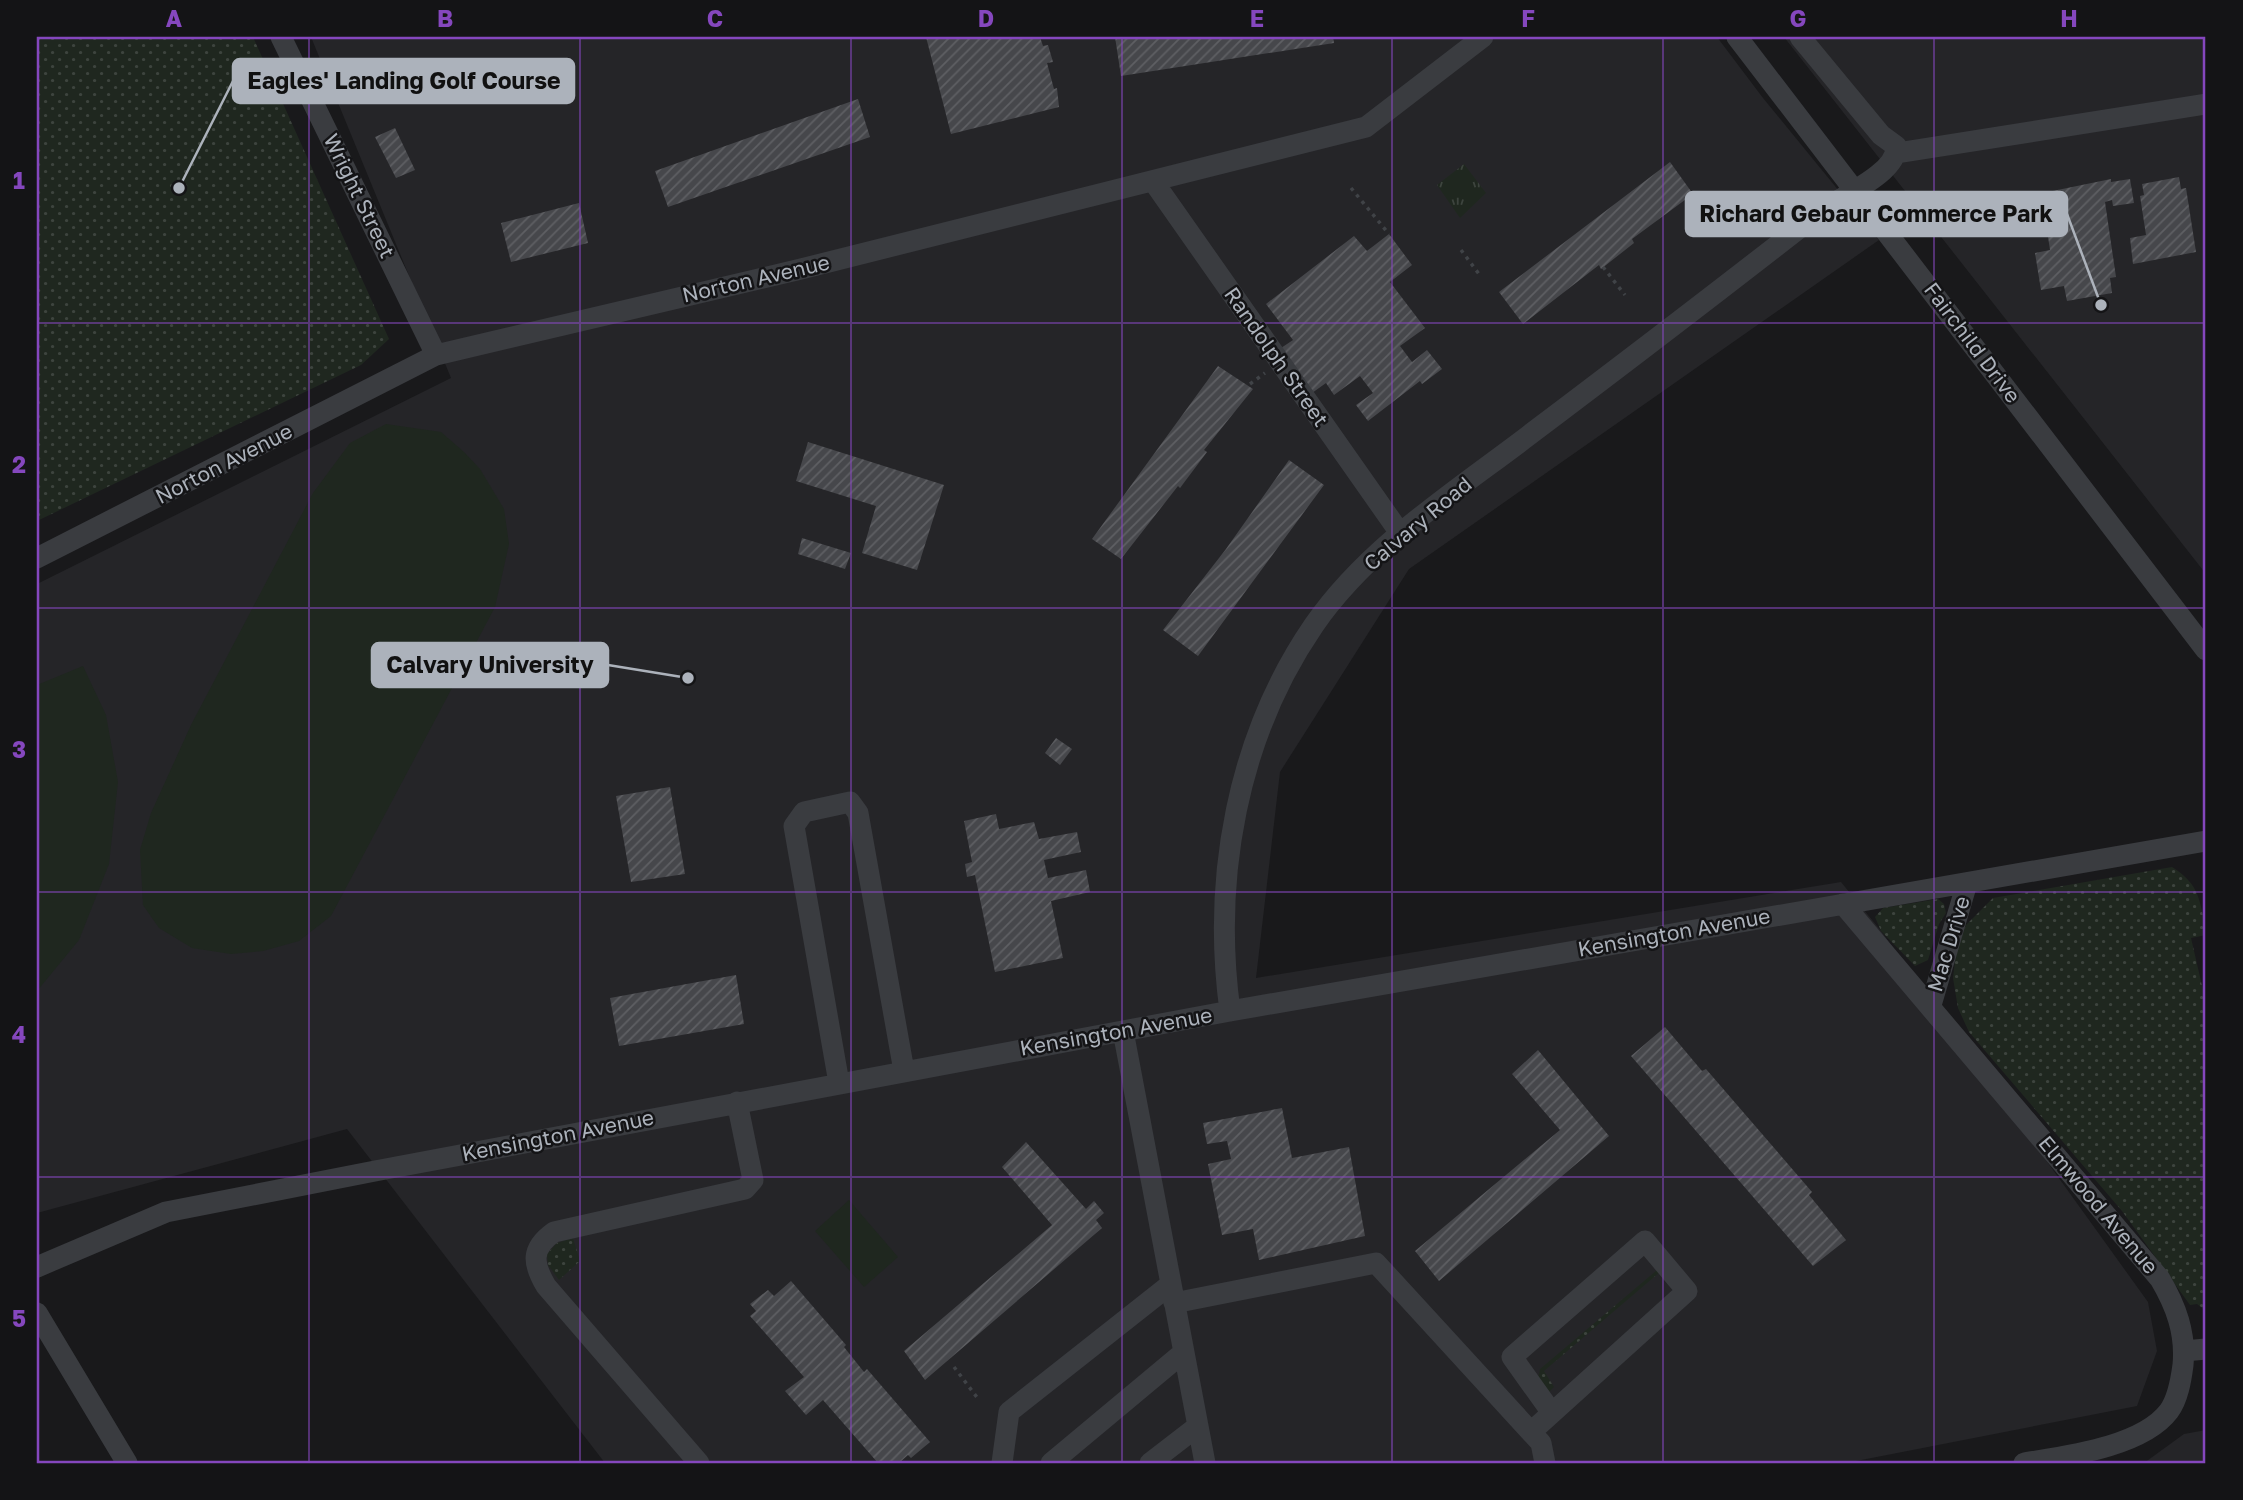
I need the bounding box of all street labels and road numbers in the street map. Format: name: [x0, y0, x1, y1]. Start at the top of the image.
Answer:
street label: Wright Street: [319, 129, 401, 262]
street label: Norton Avenue: [680, 248, 832, 308]
street label: Fairchild Drive: [1919, 277, 2027, 408]
street label: Randolph Street: [1219, 282, 1335, 431]
street label: Norton Avenue: [151, 417, 296, 509]
street label: Calvary Road: [1358, 471, 1477, 576]
street label: Mac Drive: [1921, 893, 1975, 995]
street label: Kensington Avenue: [1576, 902, 1772, 962]
street label: Kensington Avenue: [1018, 1001, 1214, 1061]
street label: Kensington Avenue: [460, 1104, 656, 1166]
street label: Elmwood Avenue: [2033, 1130, 2164, 1279]

